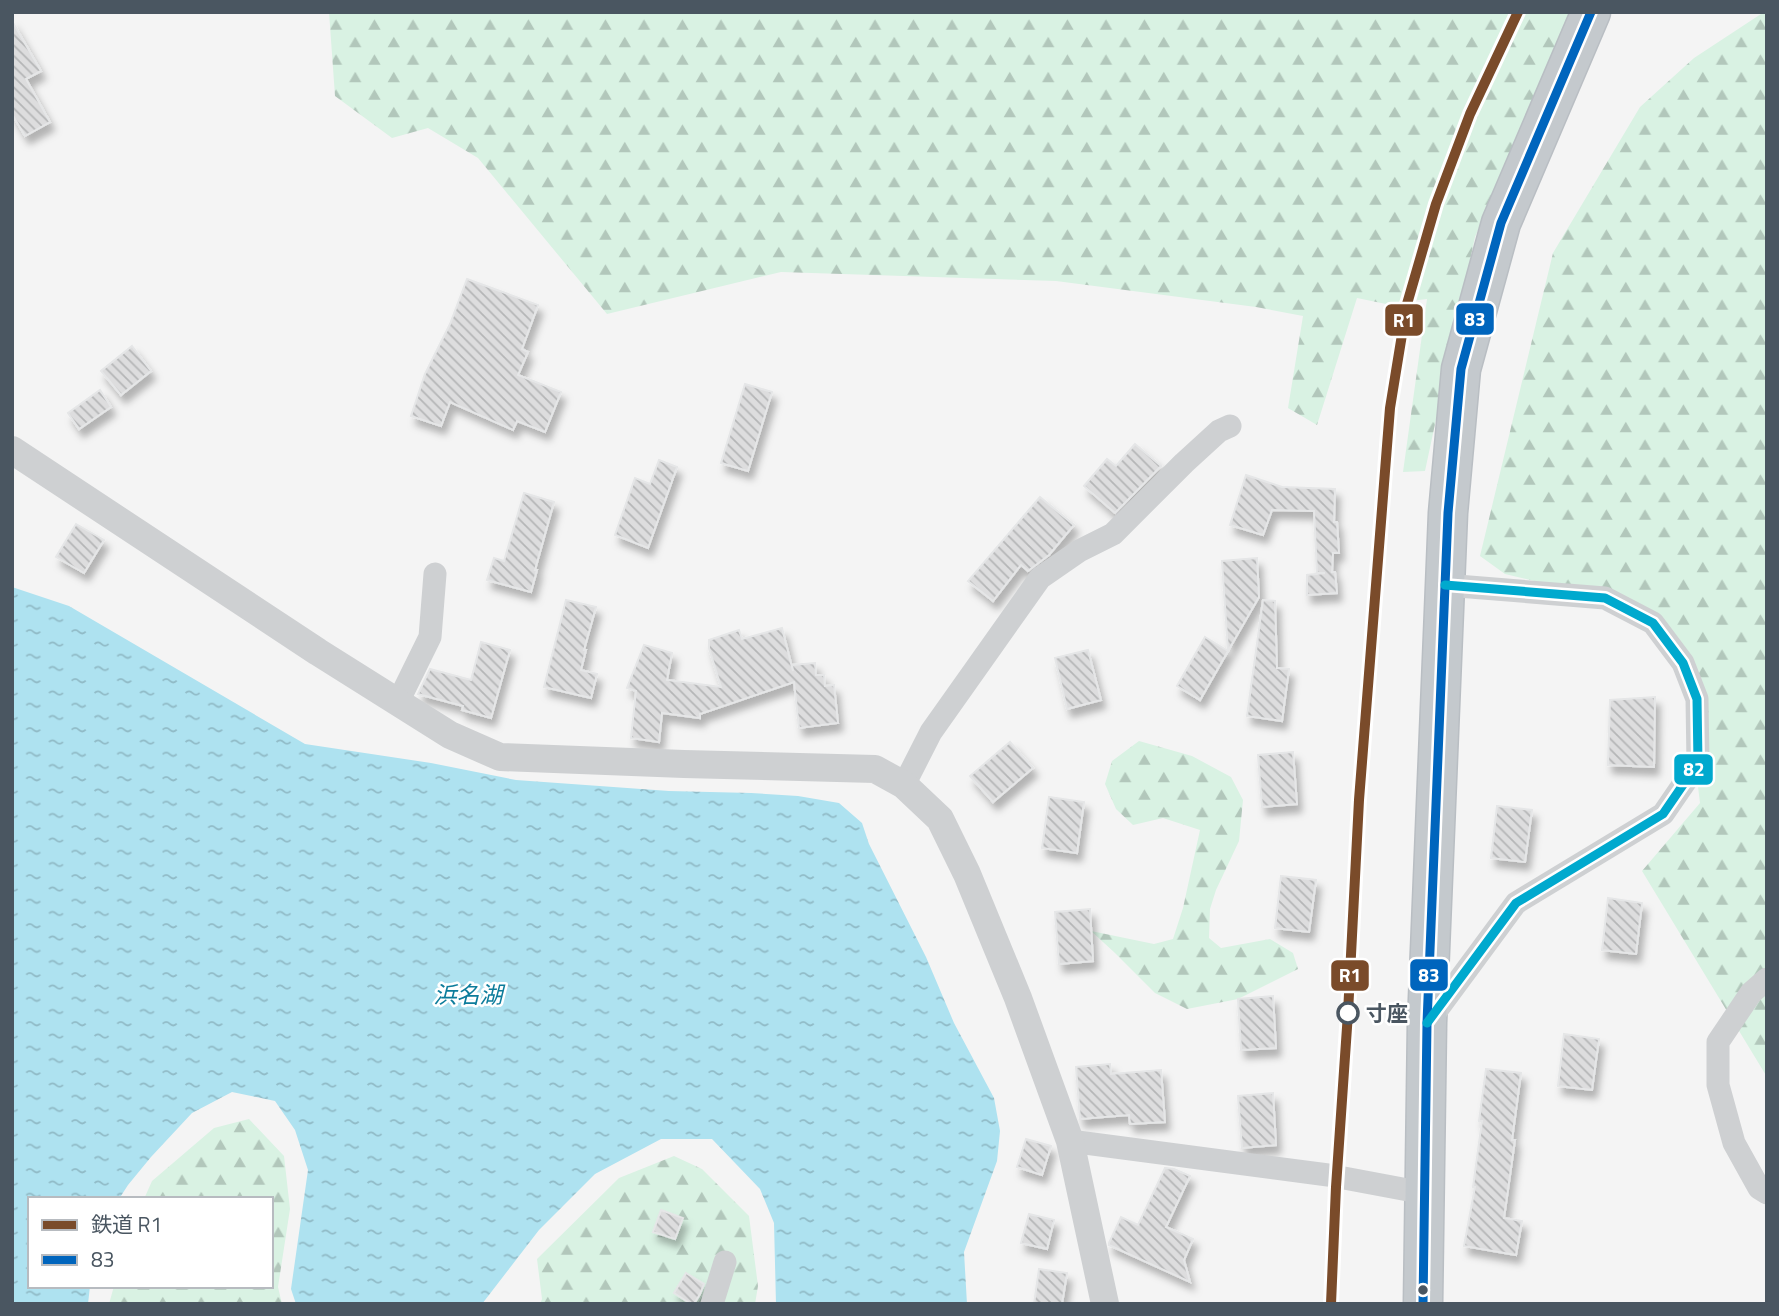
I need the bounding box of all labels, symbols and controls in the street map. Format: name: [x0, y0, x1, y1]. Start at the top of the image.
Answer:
line badge: 83: [1455, 302, 1495, 336]
line badge: R1: [1384, 303, 1424, 337]
text: 83: [1464, 304, 1486, 333]
text: R1: [1393, 305, 1415, 334]
line badge: 82: [1673, 753, 1714, 786]
text: 82: [1683, 754, 1705, 783]
line badge: 83: [1409, 958, 1449, 992]
line badge: R1: [1330, 959, 1370, 992]
text: R1: [1339, 960, 1361, 989]
text: 83: [1418, 960, 1440, 989]
water label: 浜名湖: [434, 977, 506, 1012]
place label: 寸座: [1366, 997, 1408, 1029]
marker: 寸座: [1337, 1002, 1359, 1024]
legend: [28, 1197, 273, 1288]
text: 鉄道 R1: [91, 1208, 162, 1240]
text: 83: [91, 1243, 115, 1275]
unlabelled marker: [1416, 1283, 1430, 1297]

